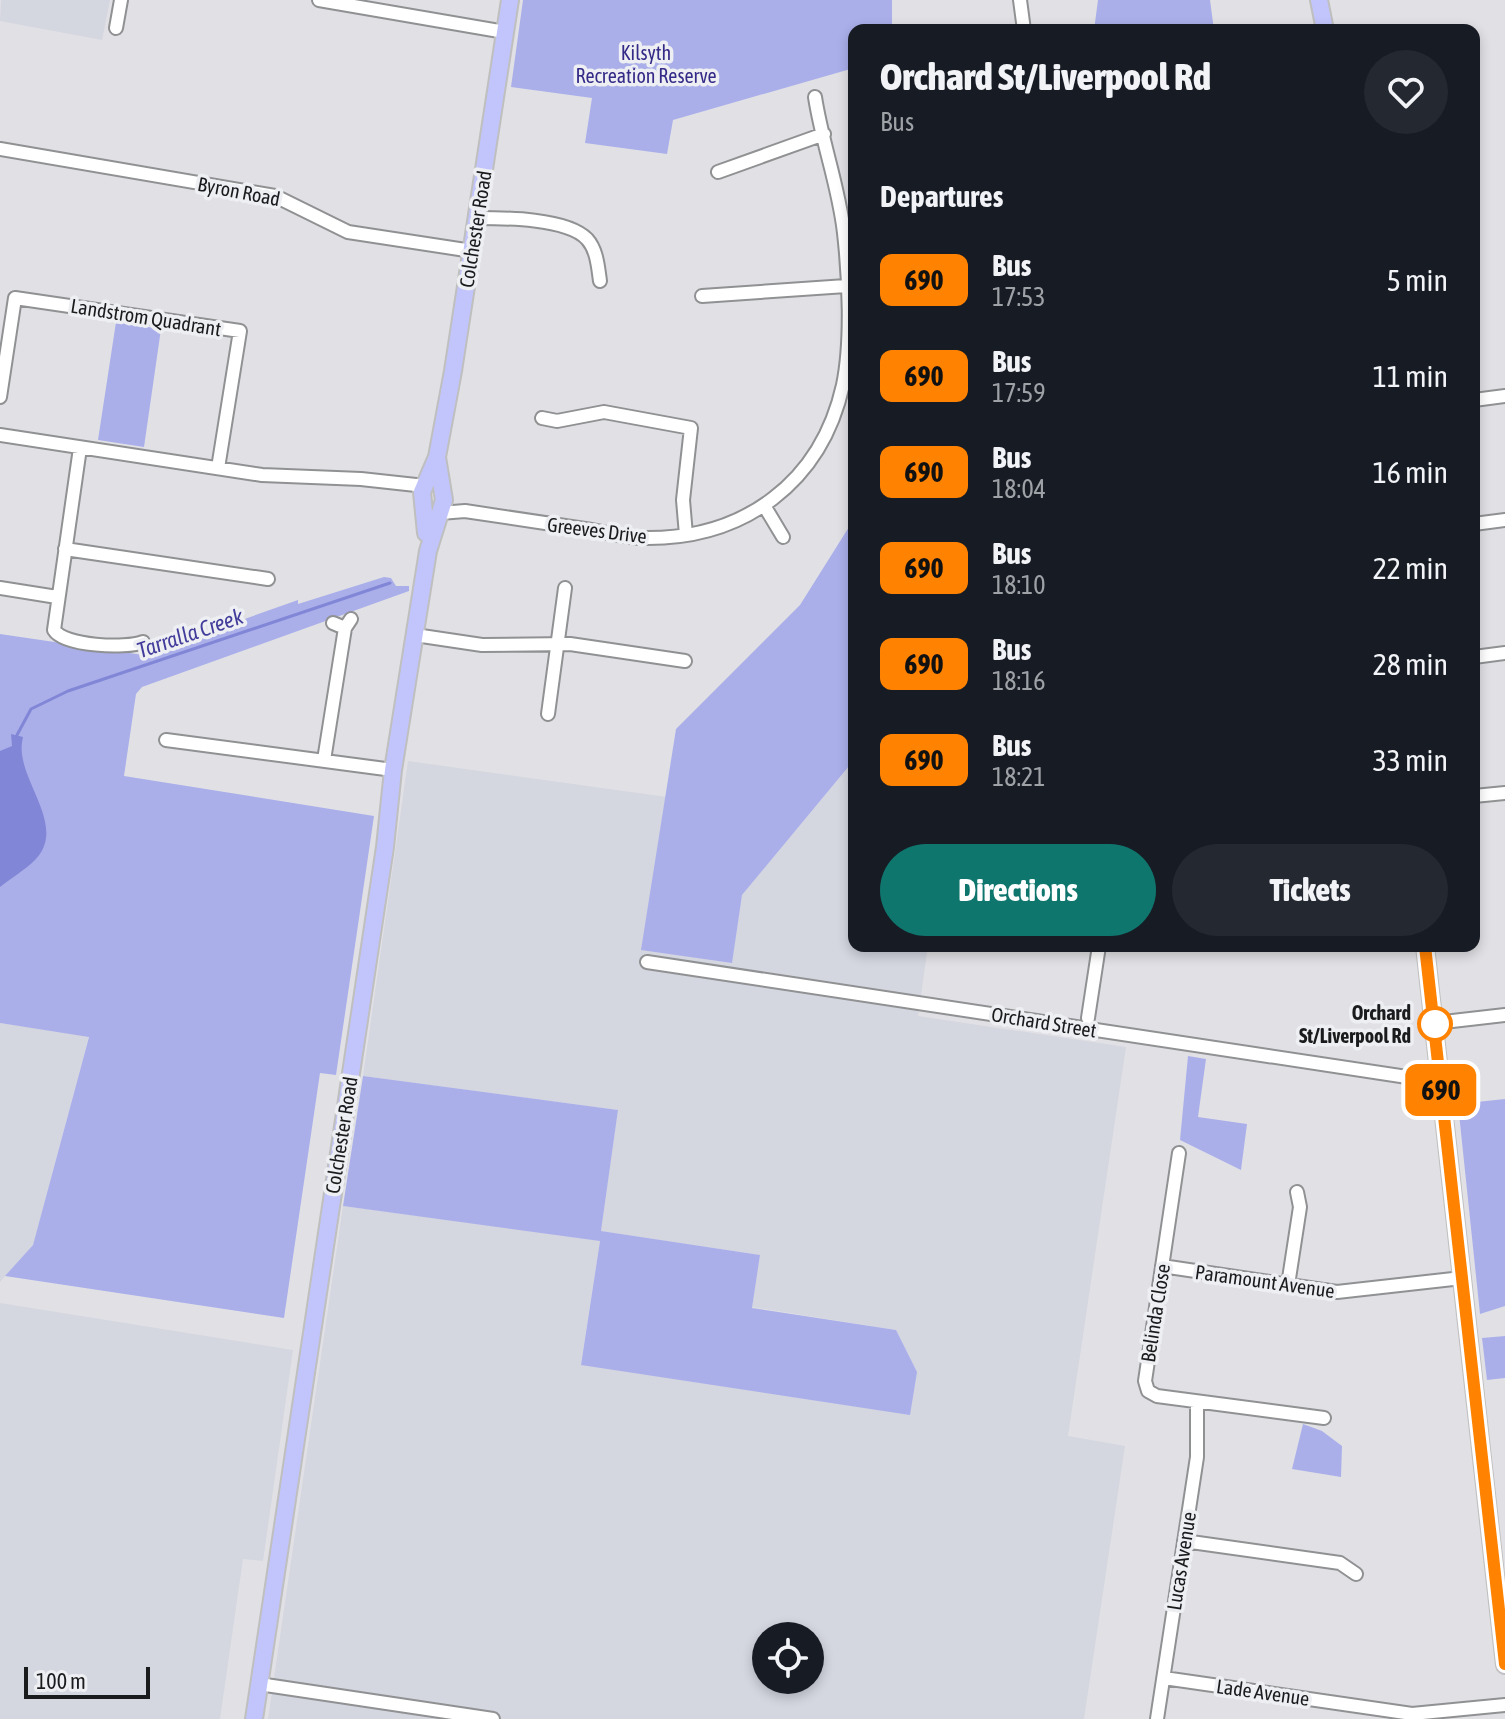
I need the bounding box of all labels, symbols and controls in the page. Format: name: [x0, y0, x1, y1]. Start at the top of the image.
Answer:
park label: Kilsyth Recreation Reserve: [575, 41, 717, 87]
button: heart: [1364, 50, 1448, 134]
text: Orchard St/Liverpool Rd: [880, 55, 1211, 98]
text: Bus: [880, 107, 914, 137]
street label: Colchester Road: [454, 169, 496, 289]
street label: Byron Road: [196, 172, 282, 210]
text: Departures: [880, 179, 1003, 213]
text: Bus: [992, 248, 1031, 282]
text: 5 min: [1387, 263, 1448, 297]
text: 690: [904, 264, 944, 296]
text: 17:53: [992, 282, 1046, 312]
street label: Landstrom Quadrant: [69, 294, 223, 340]
text: Bus: [992, 344, 1031, 378]
text: 11 min: [1373, 359, 1448, 393]
text: 690: [904, 360, 944, 392]
text: 17:59: [992, 378, 1046, 408]
text: Bus: [992, 440, 1031, 474]
text: 16 min: [1373, 455, 1448, 489]
text: 690: [904, 456, 944, 488]
text: 18:04: [992, 474, 1046, 504]
street label: Greeves Drive: [546, 512, 648, 548]
text: Bus: [992, 536, 1031, 570]
text: 22 min: [1373, 551, 1448, 585]
text: 690: [904, 552, 944, 584]
text: 18:10: [992, 570, 1046, 600]
water label: Tarralla Creek: [133, 603, 247, 663]
text: Bus: [992, 632, 1031, 666]
text: 28 min: [1373, 647, 1448, 681]
text: 690: [904, 648, 944, 680]
text: 18:16: [992, 666, 1046, 696]
text: Bus: [992, 728, 1031, 762]
text: 33 min: [1373, 743, 1448, 777]
text: 690: [904, 744, 944, 776]
text: 18:21: [992, 762, 1046, 792]
button: Directions: [880, 844, 1156, 936]
button: Tickets: [1172, 844, 1448, 936]
place label: Orchard St/Liverpool Rd: [1299, 1001, 1411, 1047]
street label: Orchard Street: [990, 1002, 1098, 1042]
marker: Orchard St/Liverpool Rd: [1418, 1007, 1452, 1041]
line badge: 690: [1395, 1064, 1487, 1116]
text: 690: [1421, 1074, 1461, 1106]
street label: Colchester Road: [320, 1075, 362, 1195]
street label: Paramount Avenue: [1194, 1260, 1336, 1302]
street label: Belinda Close: [1136, 1262, 1174, 1364]
street label: Lucas Avenue: [1162, 1510, 1200, 1612]
map controls: [752, 1622, 824, 1694]
button: locate: [752, 1622, 824, 1694]
scale bar: [24, 1663, 150, 1699]
text: 100 m: [36, 1668, 86, 1694]
street label: Lade Avenue: [1215, 1674, 1311, 1710]

